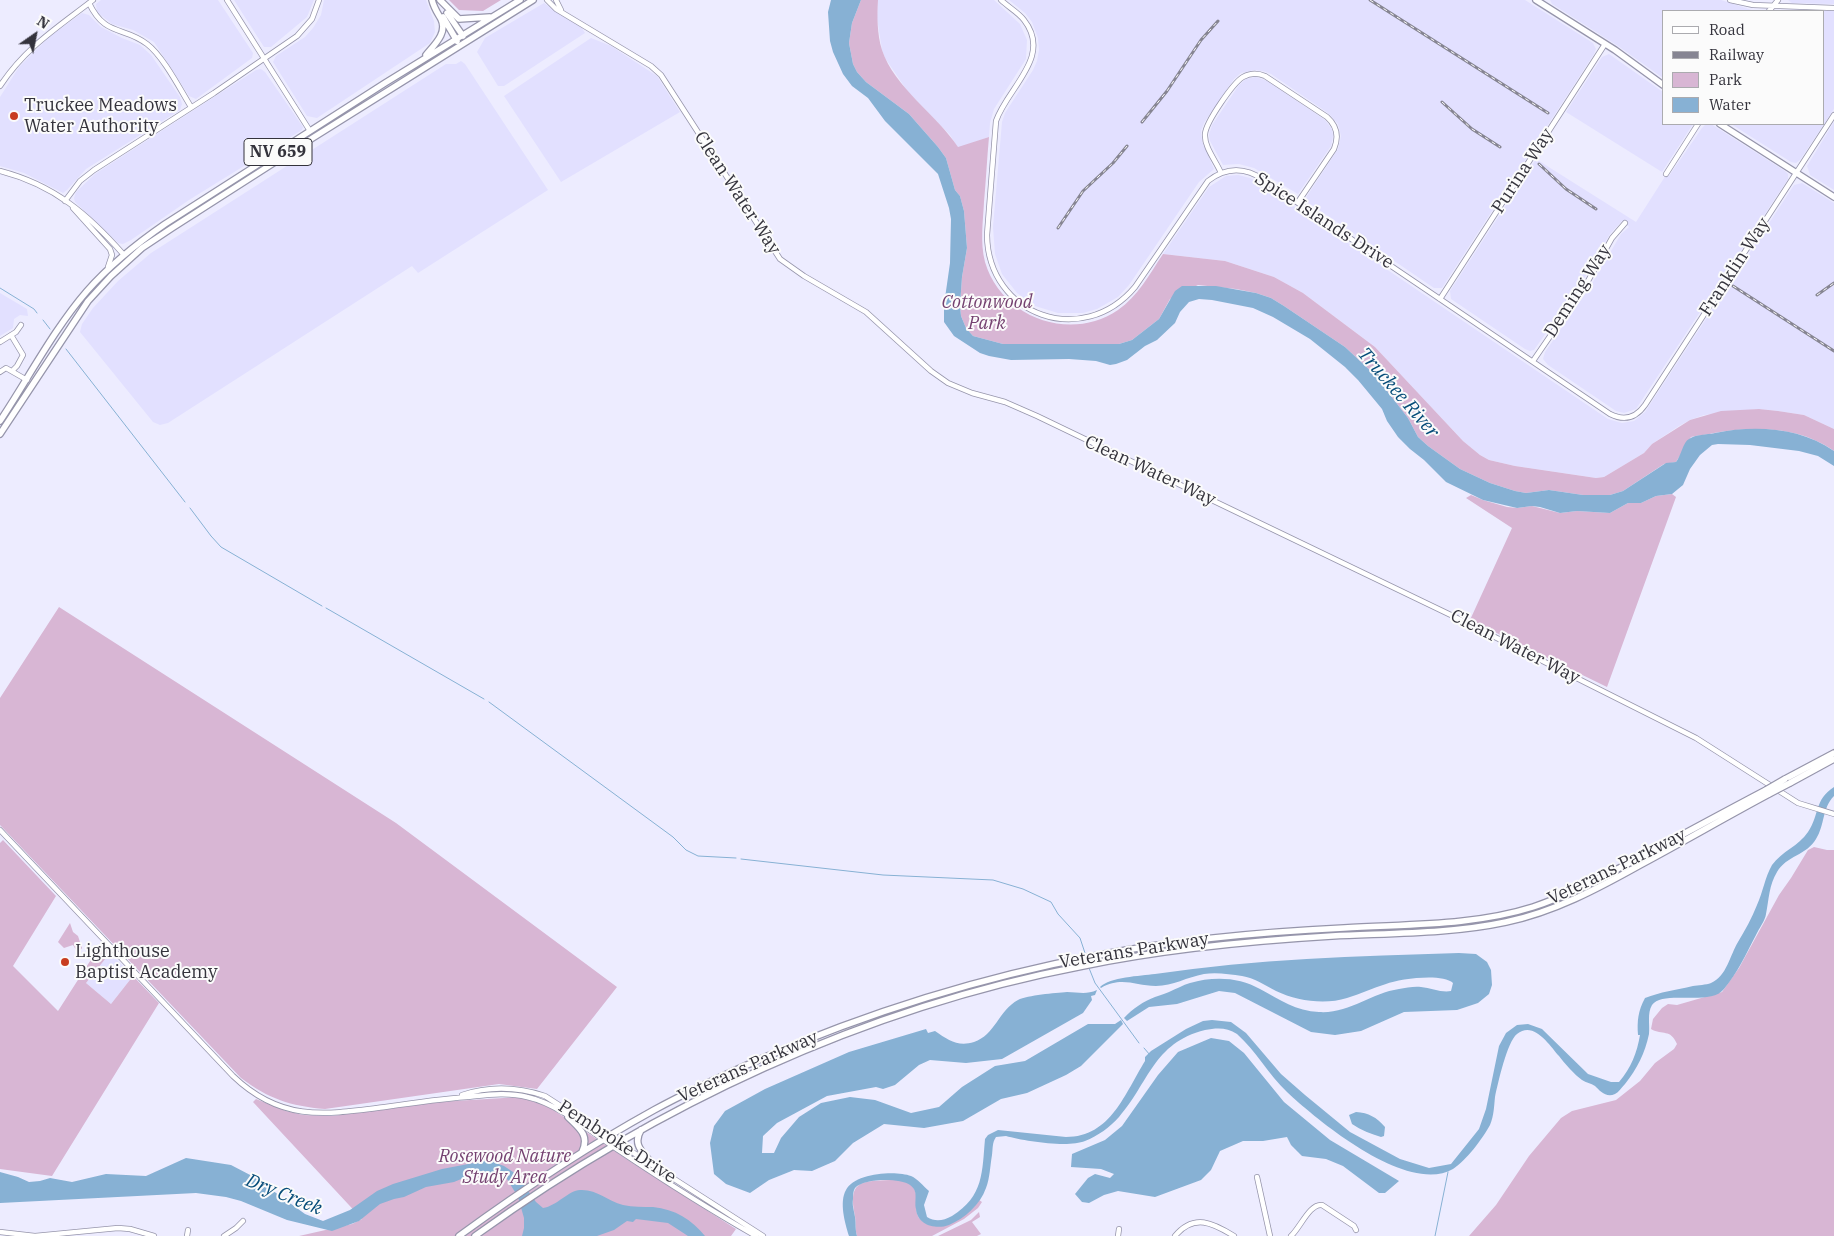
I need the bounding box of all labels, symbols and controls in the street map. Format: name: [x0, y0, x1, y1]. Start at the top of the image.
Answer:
north arrow: [10, 10, 60, 60]
legend: [1662, 10, 1824, 125]
text: N: [34, 12, 53, 33]
text: Road: [1709, 20, 1745, 39]
text: Railway: [1709, 45, 1764, 64]
text: Park: [1709, 70, 1742, 89]
place label: Truckee Meadows Water Authority: [24, 95, 177, 138]
text: Water: [1709, 95, 1751, 114]
marker: Truckee Meadows Water Authority: [8, 110, 20, 122]
street label: Purina Way: [1487, 124, 1559, 218]
street label: Clean Water Way: [689, 128, 785, 258]
road number: NV 659: [244, 138, 312, 166]
street label: Spice Islands Drive: [1251, 168, 1397, 274]
street label: Franklin Way: [1695, 214, 1775, 320]
street label: Deming Way: [1540, 241, 1616, 341]
park label: Cottonwood Park: [942, 292, 1032, 334]
water label: Truckee River: [1353, 343, 1443, 443]
street label: Clean Water Way: [1081, 431, 1219, 511]
street label: Clean Water Way: [1447, 605, 1583, 689]
street label: Veterans Parkway: [1544, 824, 1690, 910]
street label: Veterans Parkway: [1058, 929, 1210, 973]
place label: Lighthouse Baptist Academy: [75, 941, 218, 984]
marker: Lighthouse Baptist Academy: [59, 956, 71, 968]
street label: Veterans Parkway: [675, 1026, 821, 1108]
street label: Pembroke Drive: [554, 1096, 680, 1188]
park label: Rosewood Nature Study Area: [439, 1146, 571, 1188]
water label: Dry Creek: [243, 1169, 325, 1221]

